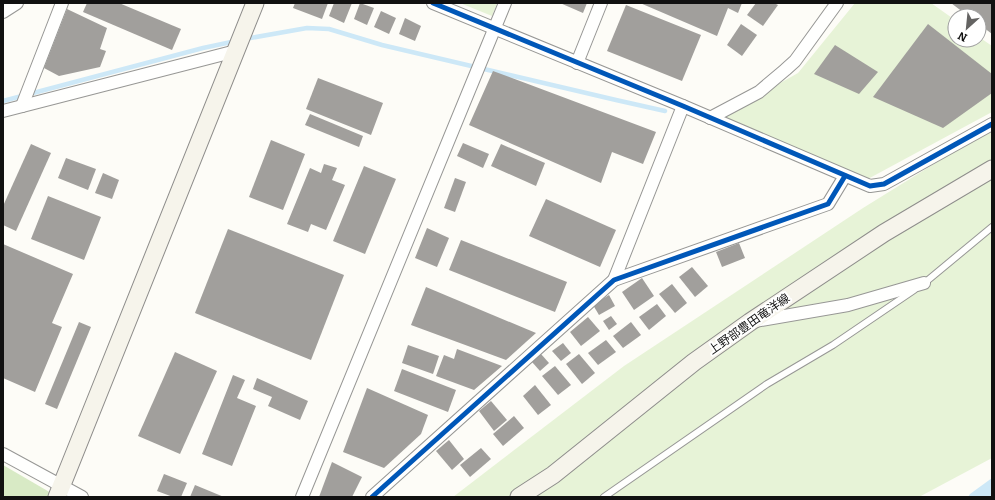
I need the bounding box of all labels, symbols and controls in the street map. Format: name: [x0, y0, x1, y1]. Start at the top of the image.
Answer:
north arrow: [947, 8, 987, 48]
text: N: [956, 29, 969, 44]
street label: 上野部豊田竜洋線: [706, 291, 792, 357]

